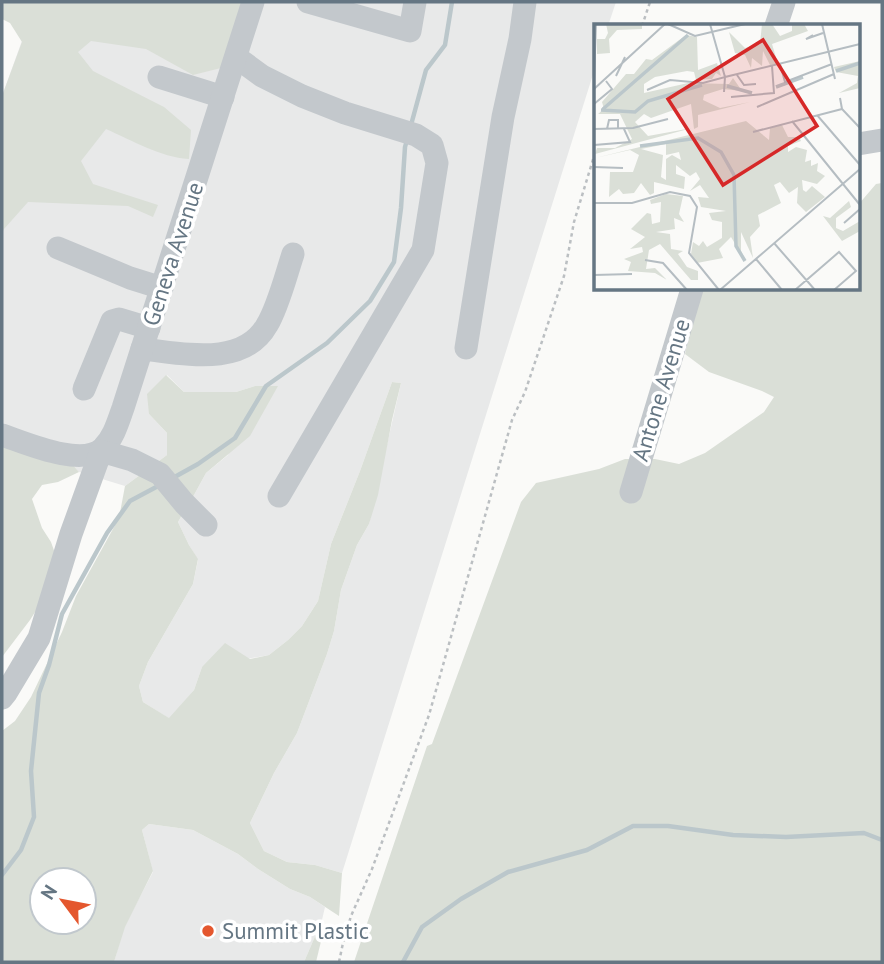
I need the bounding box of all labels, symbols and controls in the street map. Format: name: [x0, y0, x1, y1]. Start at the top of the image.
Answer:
inset map: [594, 24, 860, 290]
street label: Geneva Avenue: [136, 178, 209, 329]
street label: Antone Avenue: [625, 315, 696, 465]
north arrow: [28, 866, 98, 936]
text: N: [35, 880, 62, 904]
place label: Summit Plastic: [222, 916, 369, 945]
marker: Summit Plastic: [200, 923, 216, 939]

